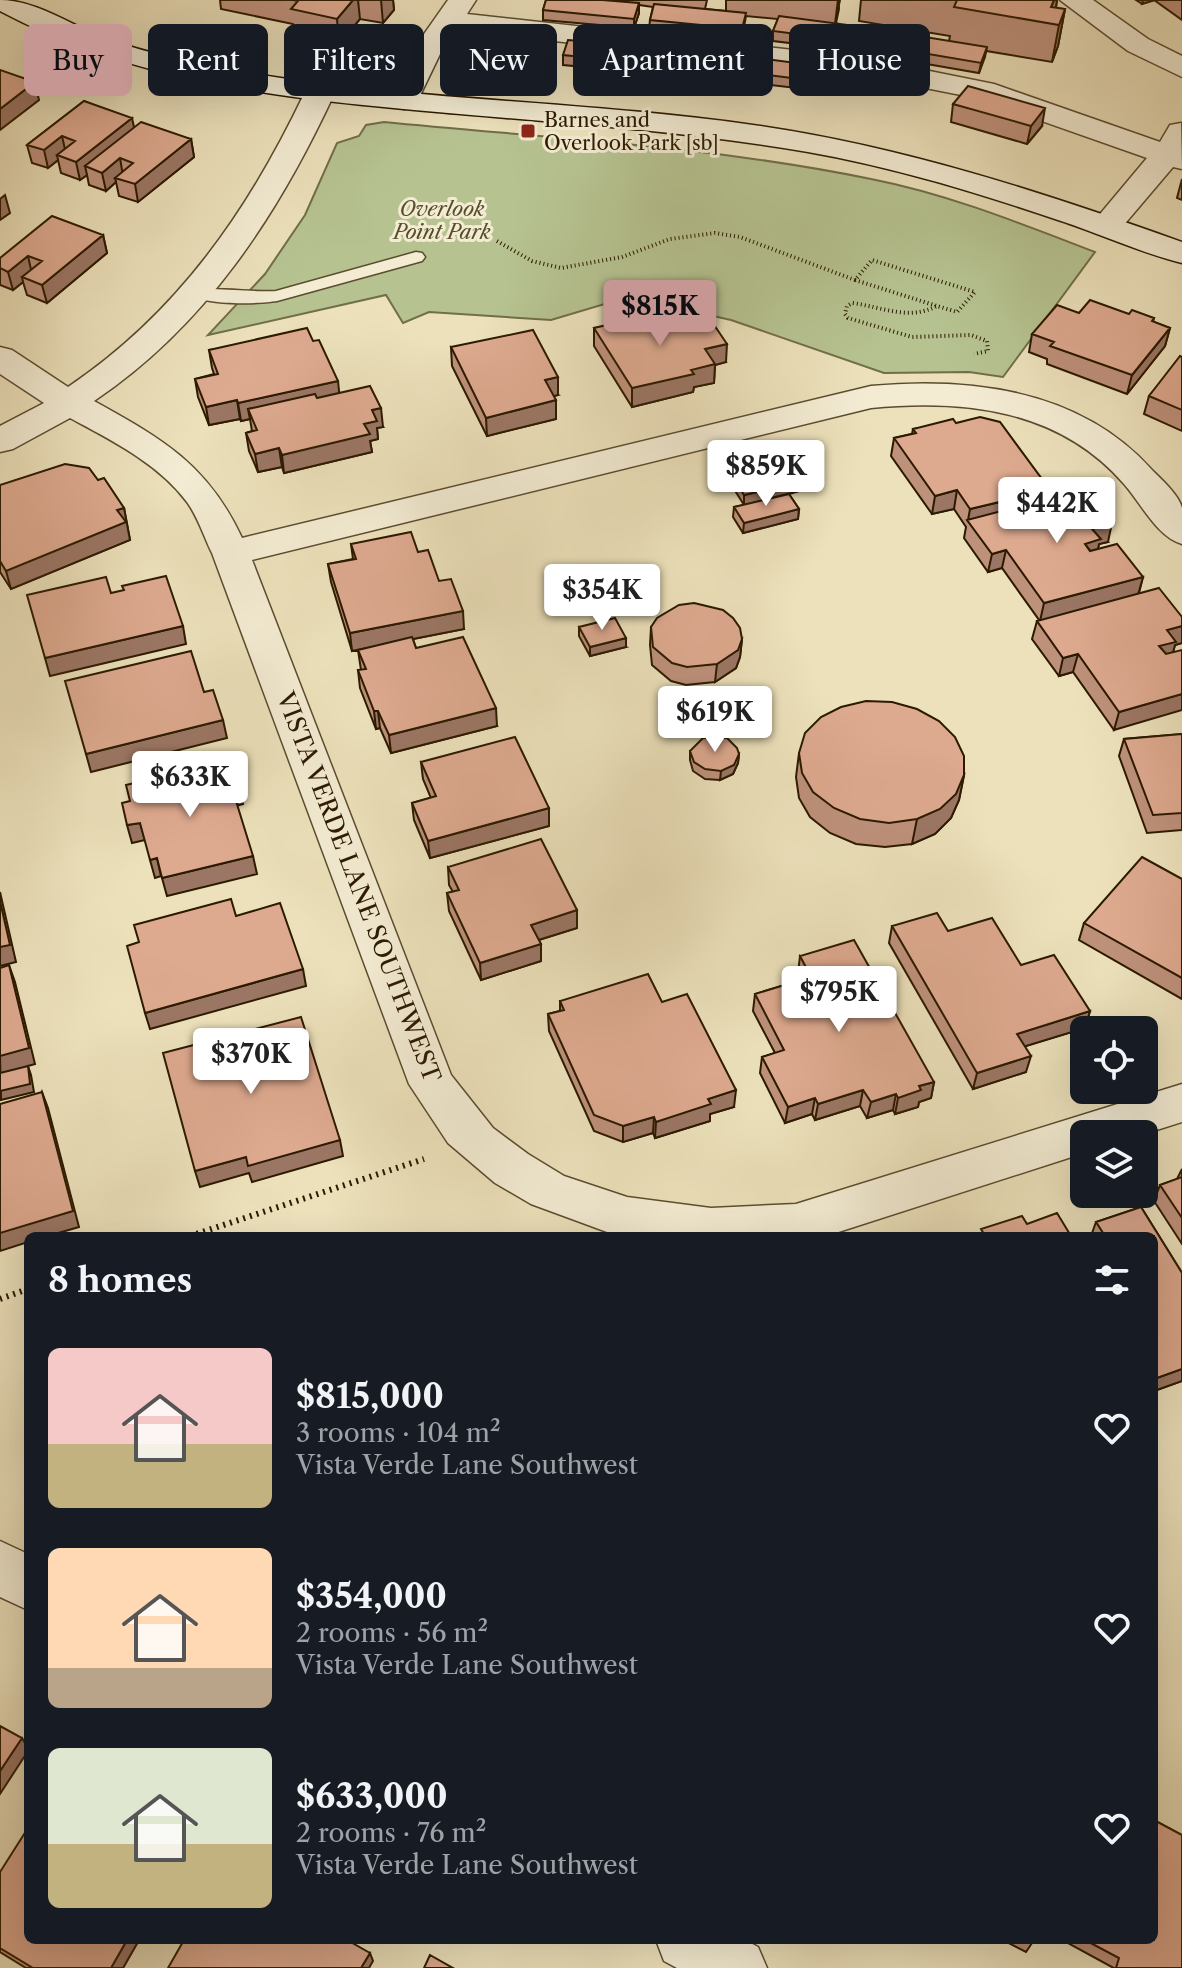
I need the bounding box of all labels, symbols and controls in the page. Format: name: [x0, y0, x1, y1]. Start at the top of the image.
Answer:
chip: Buy: [24, 24, 132, 96]
chip: Rent: [148, 24, 268, 96]
chip: Filters: [284, 24, 424, 96]
chip: New: [440, 24, 557, 96]
chip: Apartment: [573, 24, 773, 96]
chip: House: [789, 24, 930, 96]
place label: Barnes and Overlook Park [sb]: [544, 108, 719, 155]
marker: Barnes and Overlook Park [sb]: [519, 122, 537, 140]
park label: Overlook Point Park: [391, 197, 491, 244]
pin: $815K: [604, 280, 716, 348]
text: $815K: [621, 290, 699, 322]
pin: $859K: [710, 440, 822, 508]
text: $859K: [725, 450, 807, 482]
pin: $442K: [1001, 477, 1113, 545]
text: $442K: [1016, 487, 1098, 519]
pin: $354K: [546, 564, 658, 632]
text: $354K: [562, 574, 642, 606]
pin: $619K: [659, 686, 771, 754]
street label: VISTA VERDE LANE SOUTHWEST: [271, 687, 447, 1086]
text: $619K: [676, 696, 754, 728]
pin: $633K: [134, 751, 246, 819]
text: $633K: [150, 761, 230, 793]
pin: $795K: [783, 966, 895, 1034]
text: $795K: [800, 976, 878, 1008]
map controls: [1070, 1016, 1158, 1208]
button: locate: [1070, 1016, 1158, 1104]
pin: $370K: [195, 1028, 307, 1096]
text: $370K: [211, 1038, 291, 1070]
button: layers: [1070, 1120, 1158, 1208]
icon: filters: [1090, 1258, 1134, 1302]
text: 8 homes: [48, 1259, 192, 1301]
text: $815,000: [296, 1375, 444, 1417]
icon: home: [112, 1380, 208, 1476]
icon: heart: [1090, 1406, 1134, 1450]
text: 3 rooms · 104 m²: [296, 1417, 501, 1449]
text: Vista Verde Lane Southwest: [296, 1449, 638, 1481]
text: $354,000: [296, 1575, 447, 1617]
icon: home: [112, 1580, 208, 1676]
icon: heart: [1090, 1606, 1134, 1650]
text: 2 rooms · 56 m²: [296, 1617, 488, 1649]
text: Vista Verde Lane Southwest: [296, 1649, 638, 1681]
text: $633,000: [296, 1775, 448, 1817]
icon: home: [112, 1780, 208, 1876]
icon: heart: [1090, 1806, 1134, 1850]
text: 2 rooms · 76 m²: [296, 1817, 486, 1849]
text: Vista Verde Lane Southwest: [296, 1849, 638, 1881]

